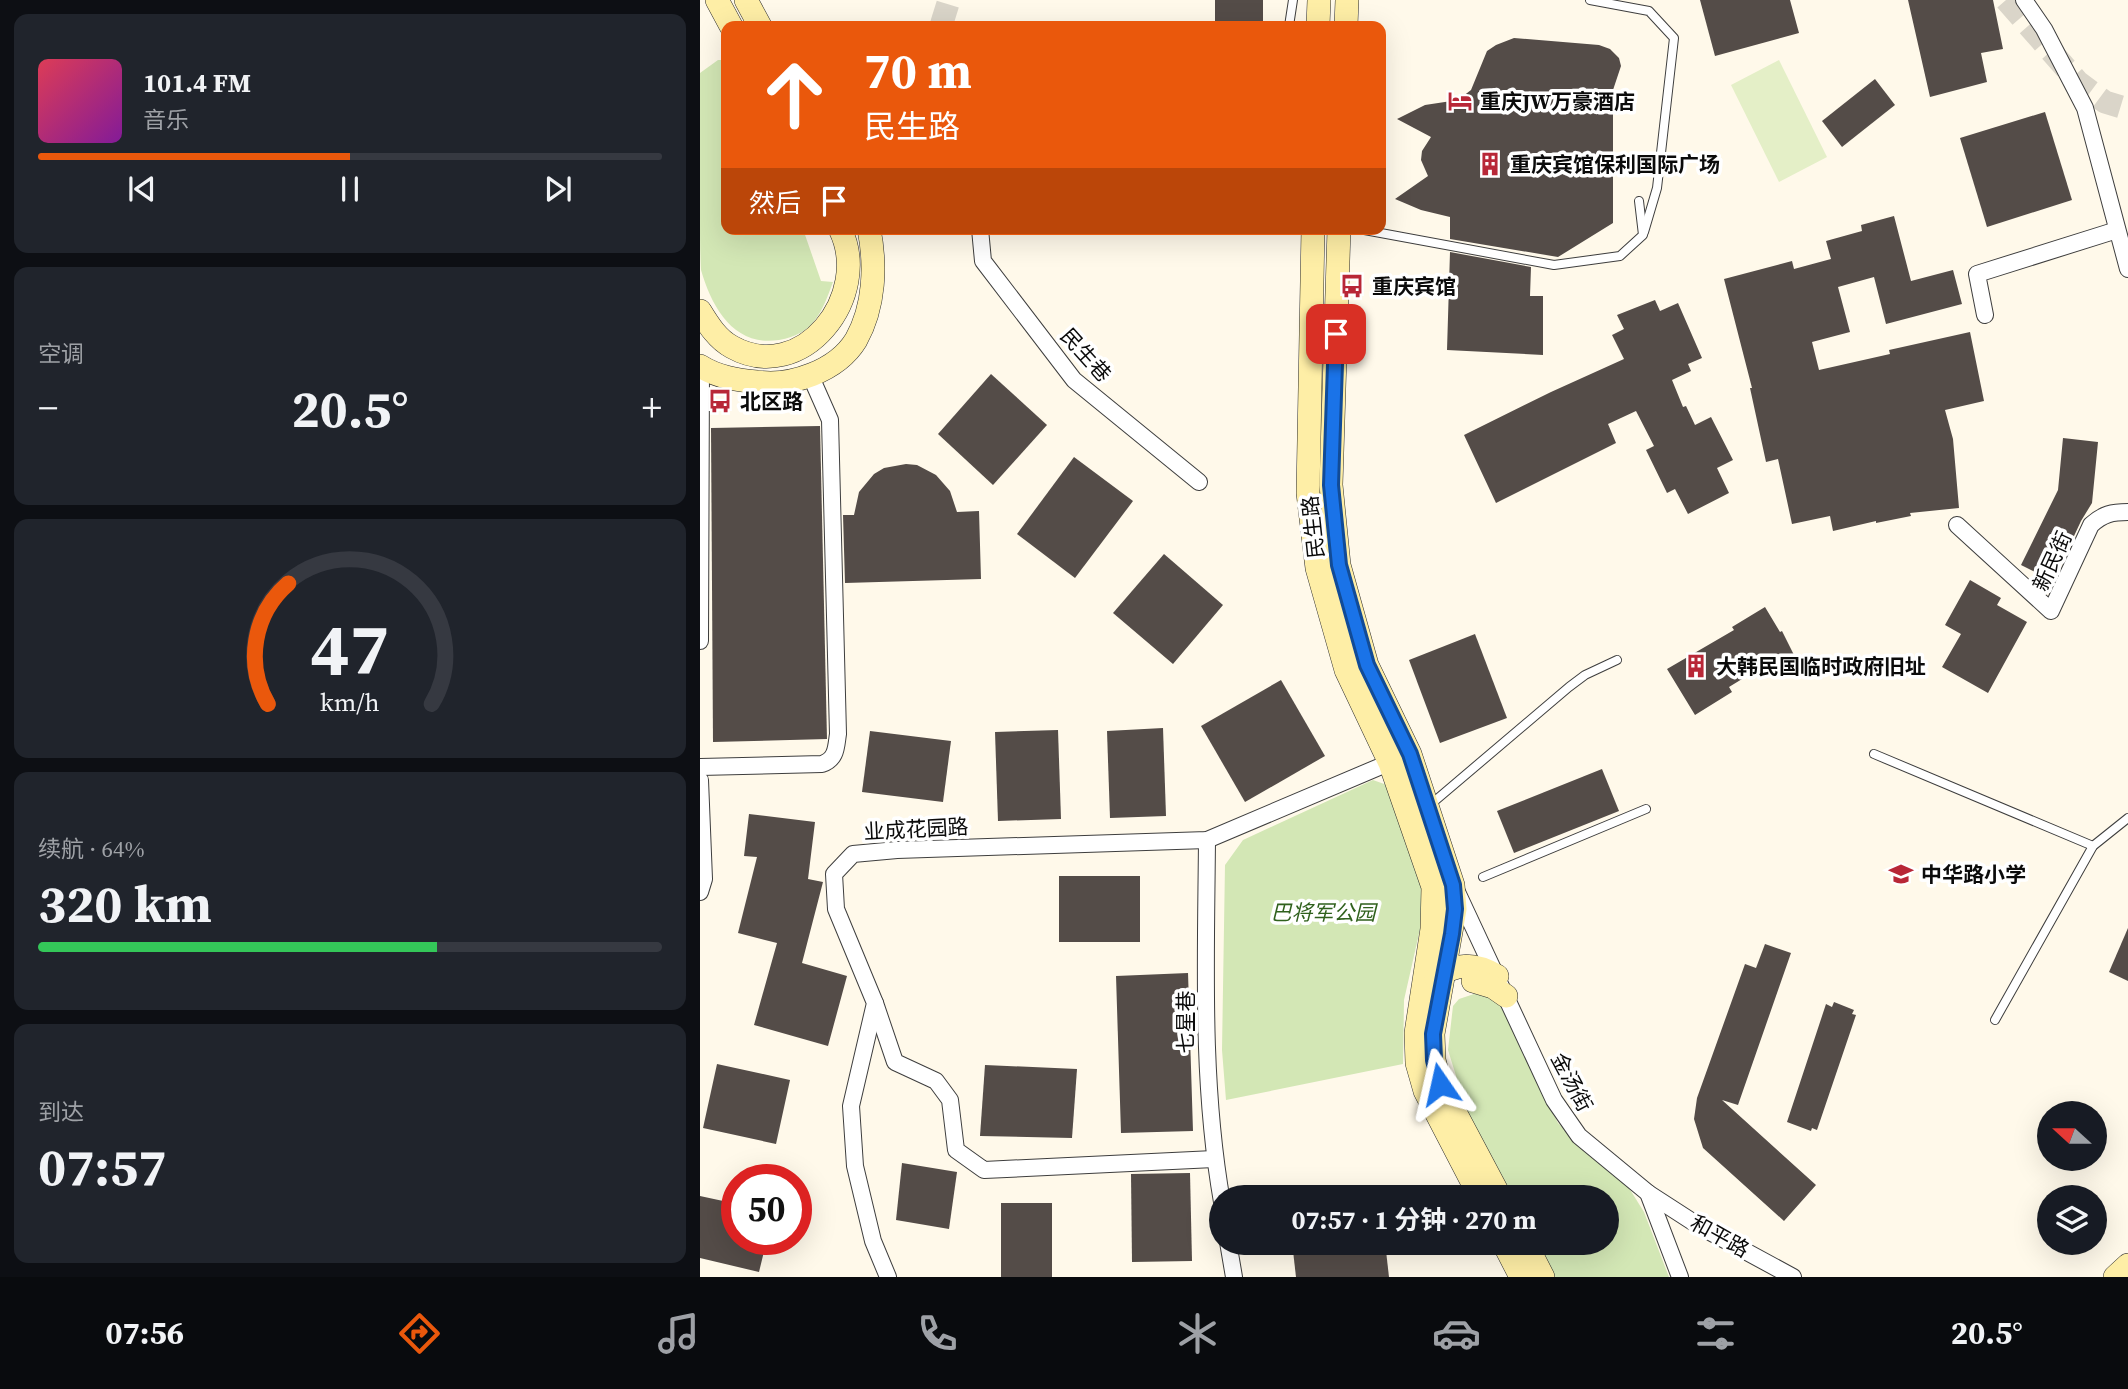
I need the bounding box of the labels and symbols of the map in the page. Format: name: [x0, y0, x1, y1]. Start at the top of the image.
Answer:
hotel icon: 重庆JW万豪酒店: [1446, 87, 1474, 115]
place label: 重庆JW万豪酒店: [1480, 87, 1635, 116]
building icon: 重庆宾馆保利国际广场: [1476, 150, 1504, 178]
place label: 重庆宾馆保利国际广场: [1510, 150, 1720, 179]
bus stop icon: 重庆宾馆: [1338, 272, 1366, 300]
place label: 重庆宾馆: [1372, 272, 1456, 301]
pin: [1306, 304, 1366, 364]
street label: 民生巷: [1054, 322, 1118, 388]
bus stop icon: 北区路: [706, 387, 734, 415]
place label: 北区路: [740, 387, 803, 416]
street label: 民生路: [1295, 494, 1331, 560]
street label: 新民街: [2026, 526, 2078, 596]
building icon: 大韩民国临时政府旧址: [1682, 652, 1710, 680]
place label: 大韩民国临时政府旧址: [1716, 652, 1926, 681]
street label: 业成花园路: [863, 812, 969, 846]
school or university icon: 中华路小学: [1887, 860, 1915, 888]
place label: 中华路小学: [1921, 860, 2026, 889]
park label: 巴将军公园: [1271, 898, 1378, 927]
street label: 七星巷: [1171, 991, 1200, 1054]
position arrow: [1403, 1047, 1477, 1121]
street label: 金汤街: [1544, 1047, 1600, 1117]
north arrow: [2037, 1101, 2107, 1171]
speed limit sign: 50: [721, 1164, 812, 1255]
street label: 和平路: [1685, 1208, 1755, 1264]

